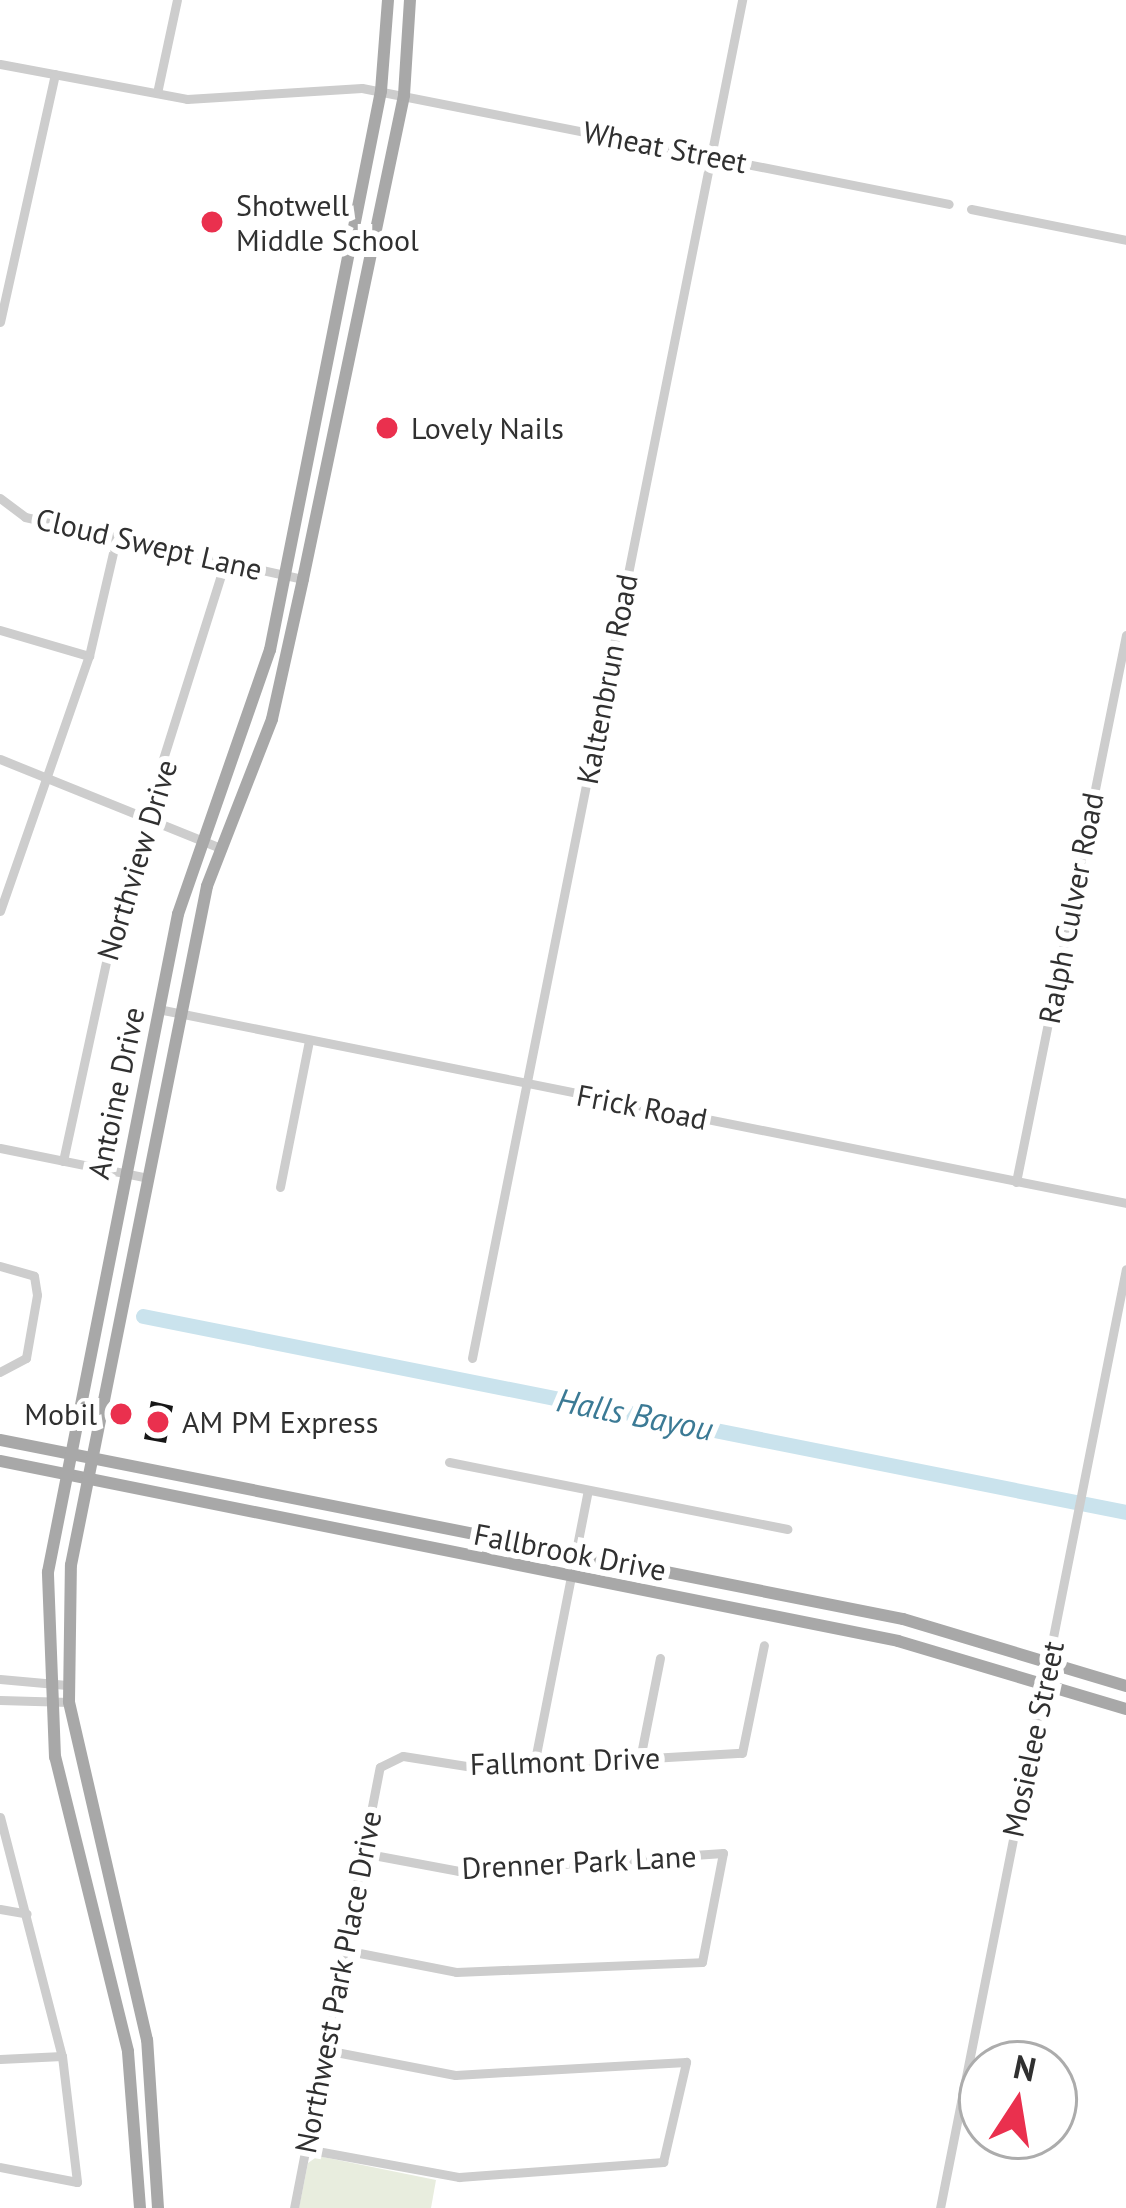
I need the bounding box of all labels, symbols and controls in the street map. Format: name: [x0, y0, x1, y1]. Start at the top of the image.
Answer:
street label: Wheat Street: [580, 113, 750, 181]
place label: Shotwell Middle School: [236, 187, 419, 258]
marker: Shotwell Middle School: [199, 209, 225, 235]
place label: Lovely Nails: [411, 410, 565, 446]
marker: Lovely Nails: [374, 415, 400, 441]
street label: Cloud Swept Lane: [32, 500, 266, 588]
street label: Kaltenbrun Road: [569, 571, 645, 787]
street label: Northview Drive: [89, 755, 185, 965]
street label: Ralph Culver Road: [1031, 789, 1111, 1027]
street label: Antoine Drive: [80, 1004, 152, 1182]
street label: Frick Road: [573, 1077, 711, 1137]
water label: Halls Bayou: [553, 1379, 717, 1449]
place label: Mobil: [24, 1396, 97, 1432]
marker: Mobil: [108, 1401, 134, 1427]
place label: AM PM Express: [182, 1404, 378, 1440]
marker: AM PM Express: [145, 1409, 171, 1435]
street label: Fallbrook Drive: [470, 1516, 670, 1588]
street label: Mosielee Street: [995, 1638, 1071, 1840]
street label: Fallmont Drive: [469, 1740, 661, 1782]
street label: Northwest Park Place Drive: [287, 1807, 389, 2157]
street label: Drenner Park Lane: [460, 1838, 698, 1886]
north arrow: [958, 2040, 1078, 2160]
text: N: [1010, 2044, 1040, 2091]

